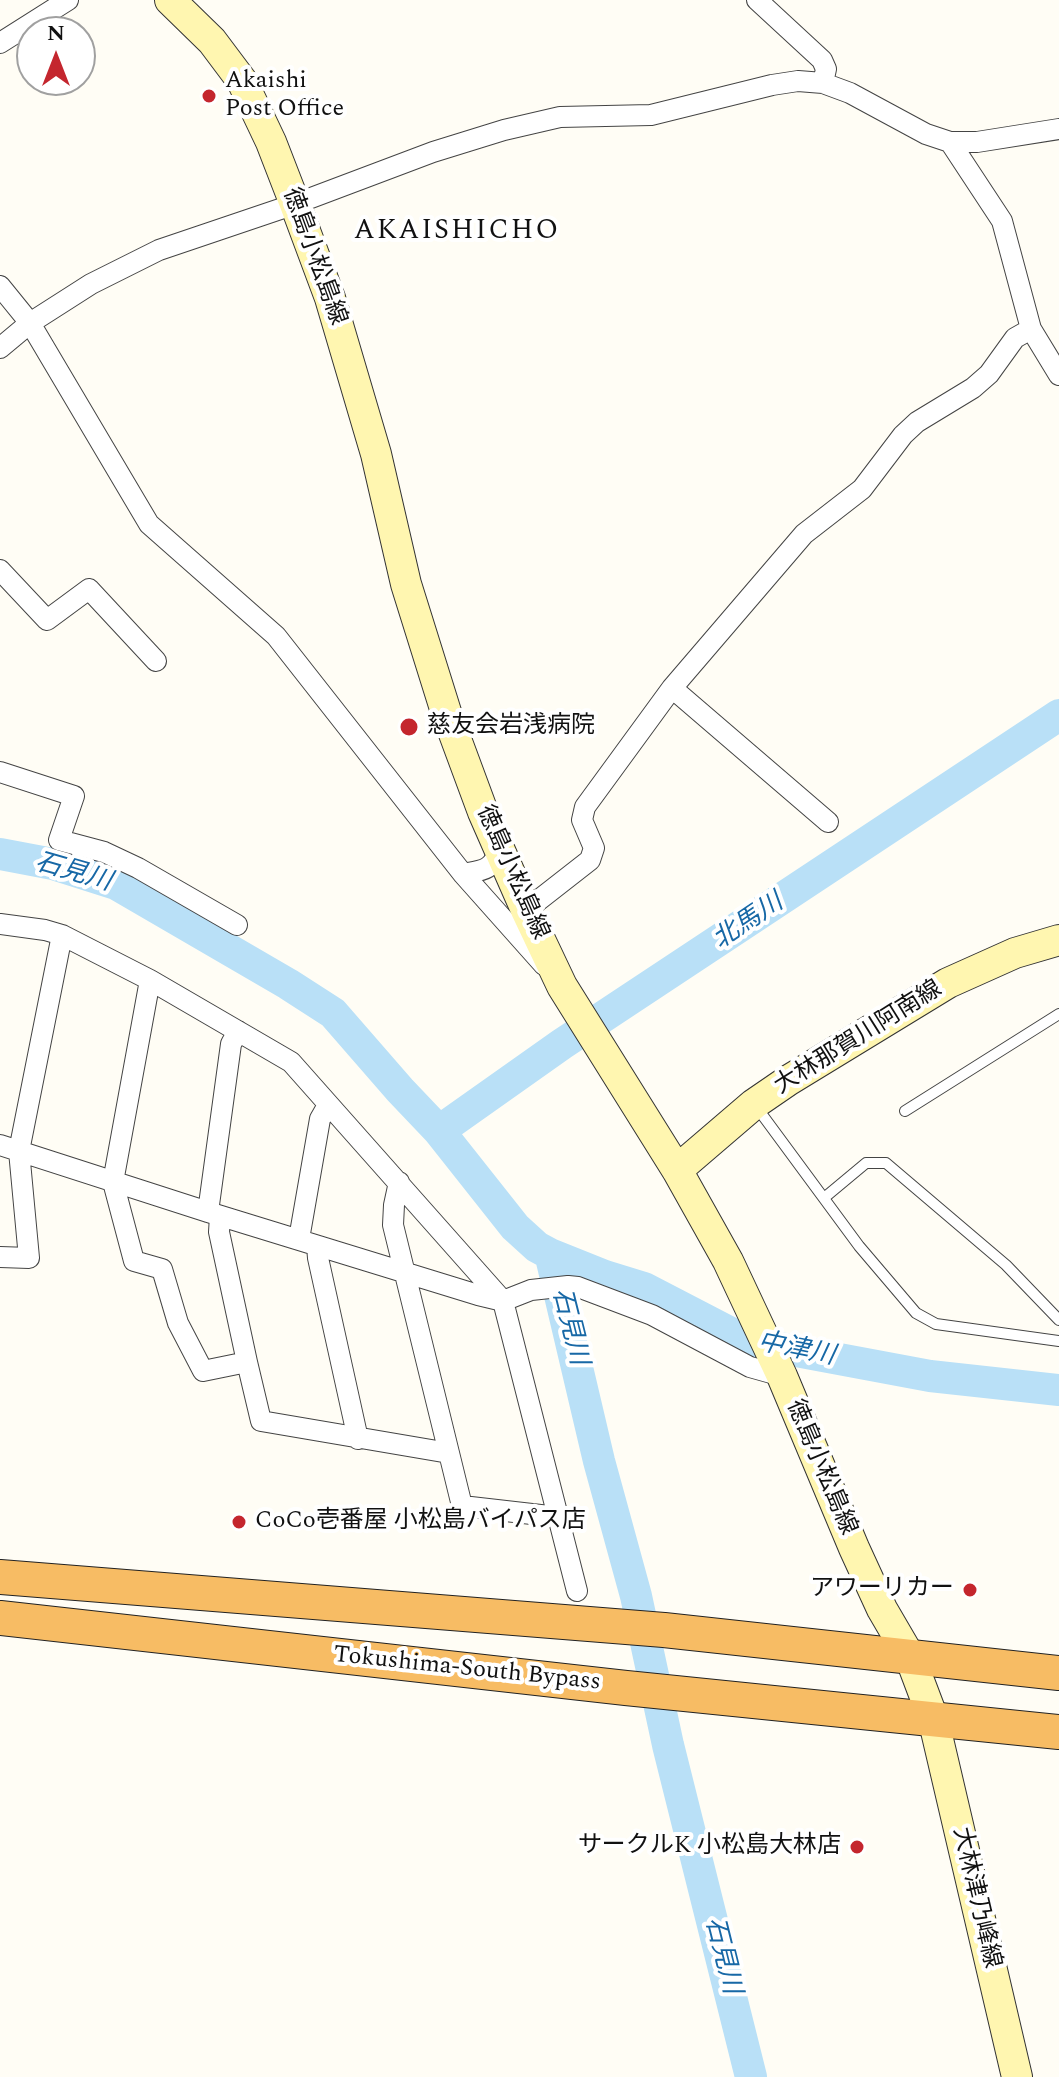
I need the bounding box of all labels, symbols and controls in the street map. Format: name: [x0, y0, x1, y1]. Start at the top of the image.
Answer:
north arrow: [16, 16, 96, 96]
text: N: [47, 17, 65, 50]
place label: Akaishi Post Office: [225, 68, 344, 124]
marker: Akaishi Post Office: [200, 87, 218, 105]
street label: 徳島小松島線: [275, 184, 351, 330]
district label: AKAISHICHO: [354, 216, 560, 250]
place label: 慈友会岩浅病院: [427, 713, 595, 741]
marker: 慈友会岩浅病院: [398, 716, 420, 738]
street label: 徳島小松島線: [469, 801, 553, 945]
water label: 石見川: [31, 848, 115, 900]
water label: 北馬川: [708, 888, 790, 958]
street label: 大林那賀川阿南線: [770, 976, 948, 1102]
water label: 石見川: [543, 1285, 593, 1369]
water label: 中津川: [755, 1328, 837, 1374]
street label: 徳島小松島線: [779, 1396, 861, 1540]
place label: CoCo壱番屋 小松島バイパス店: [255, 1508, 586, 1536]
marker: CoCo壱番屋 小松島バイパス店: [230, 1513, 248, 1531]
place label: アワーリカー: [810, 1576, 954, 1604]
marker: アワーリカー: [961, 1581, 979, 1599]
street label: Tokushima-South Bypass: [332, 1642, 602, 1698]
street label: 大林津乃峰線: [945, 1825, 1005, 1971]
place label: サークルK 小松島大林店: [578, 1833, 841, 1861]
marker: サークルK 小松島大林店: [848, 1838, 866, 1856]
water label: 石見川: [696, 1914, 746, 1998]

